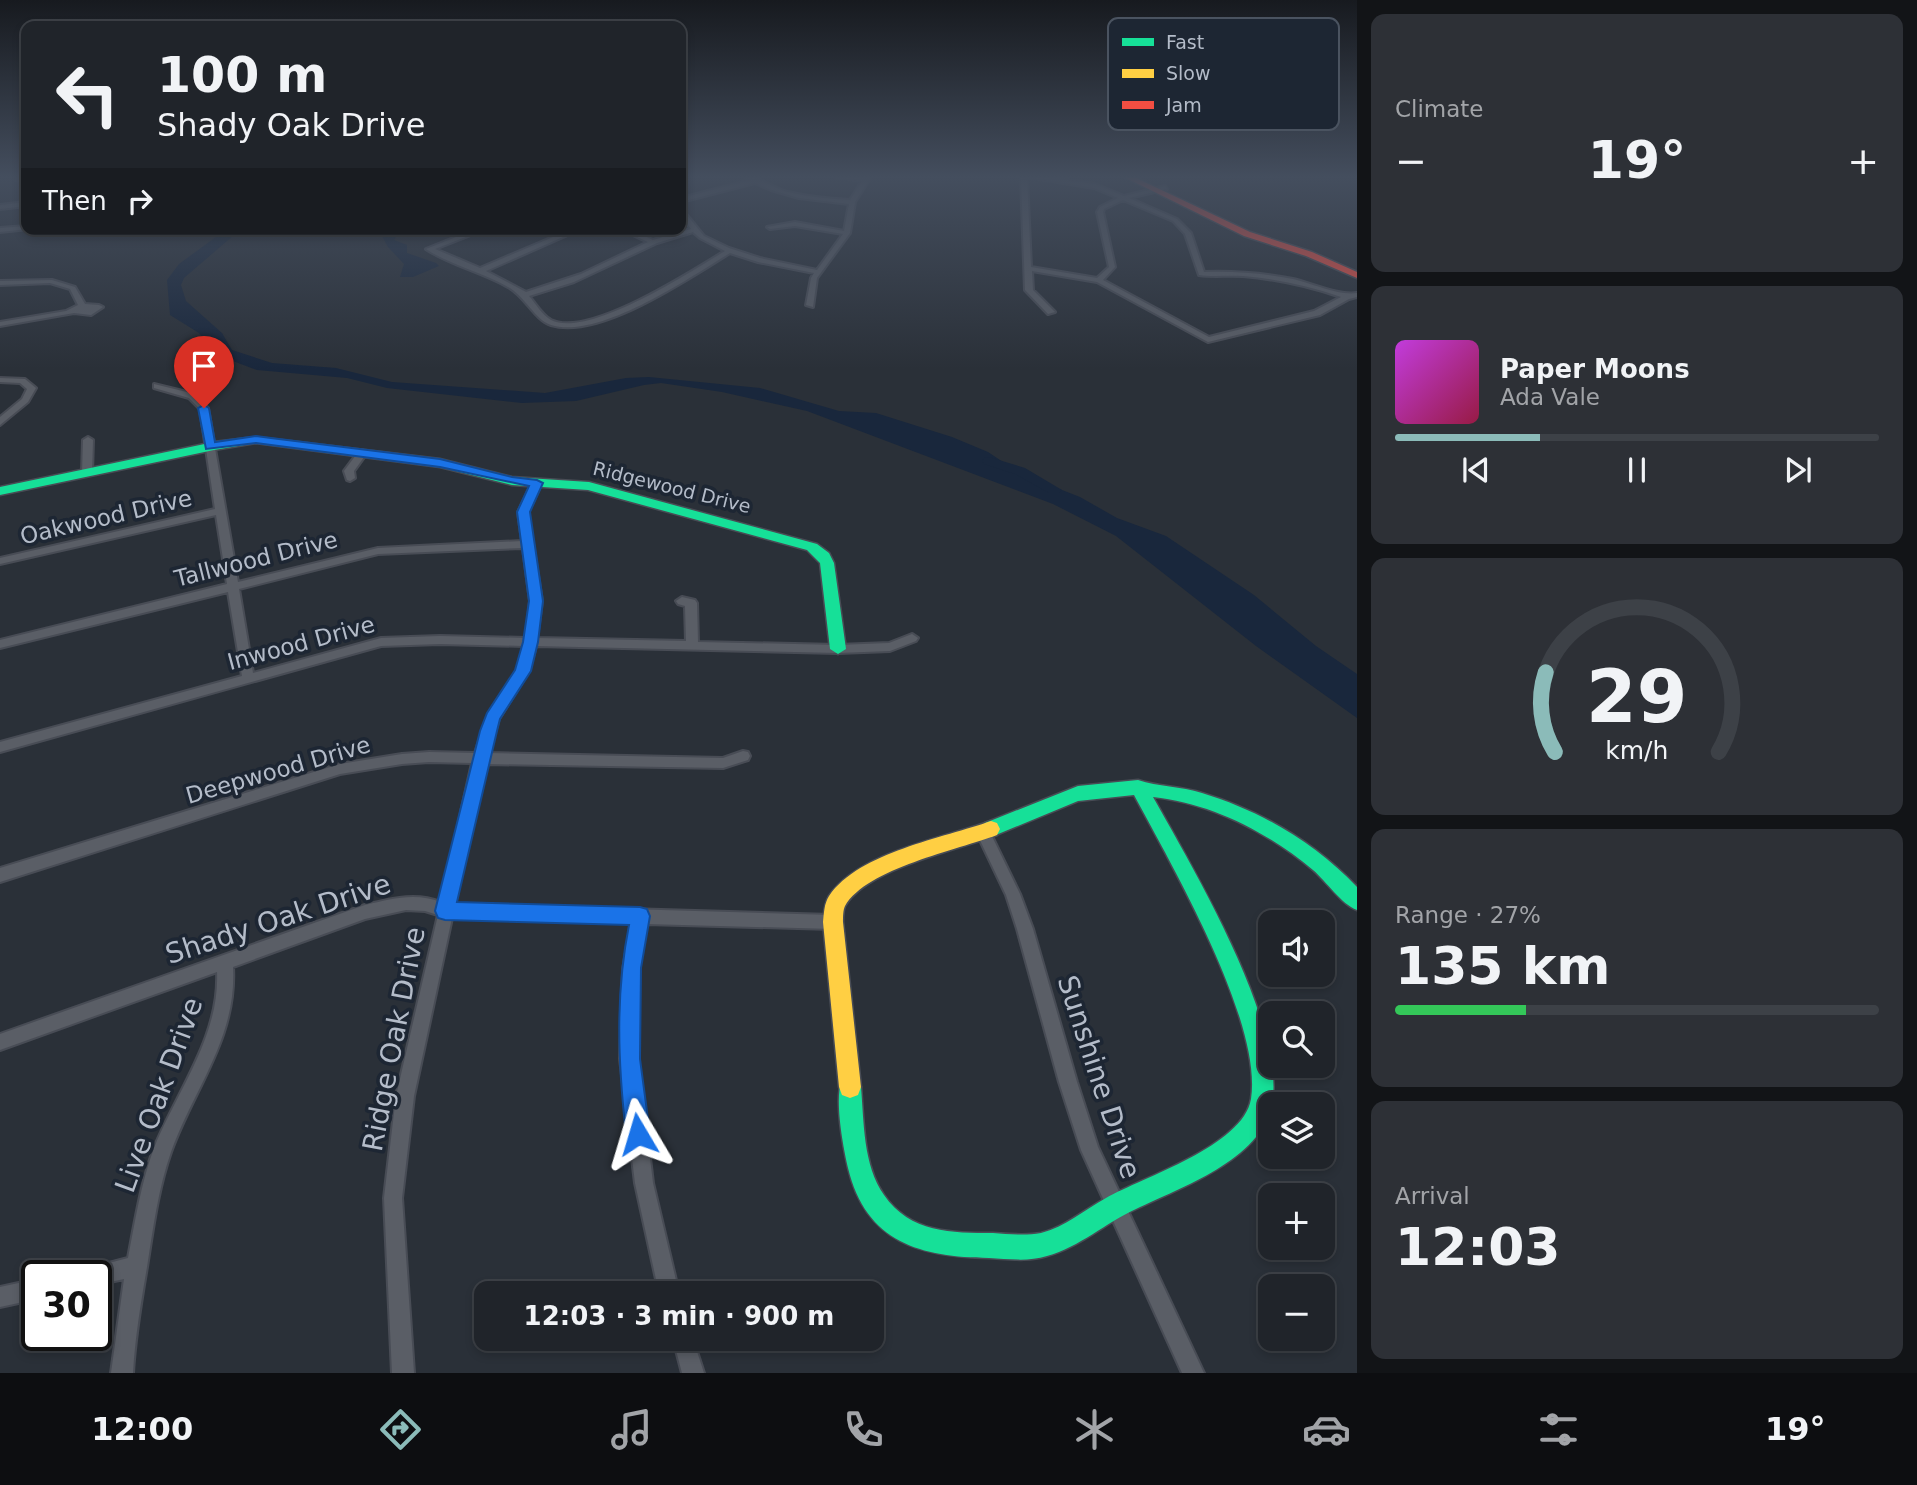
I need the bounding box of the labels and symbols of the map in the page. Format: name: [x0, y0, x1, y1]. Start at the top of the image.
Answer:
legend: [1108, 18, 1339, 130]
text: Fast: [1166, 31, 1204, 53]
text: Slow: [1166, 62, 1211, 84]
text: Jam: [1165, 94, 1202, 116]
pin: [174, 336, 234, 408]
street label: Ridgewood Drive: [591, 457, 753, 517]
street label: Oakwood Drive: [17, 485, 195, 549]
street label: Tallwood Drive: [171, 526, 340, 592]
street label: Inwood Drive: [224, 611, 378, 675]
street label: Deepwood Drive: [183, 731, 373, 809]
street label: Shady Oak Drive: [161, 867, 395, 971]
street label: Ridge Oak Drive: [356, 924, 432, 1154]
street label: Sunshine Drive: [1051, 971, 1147, 1183]
street label: Live Oak Drive: [108, 993, 210, 1197]
position arrow: [601, 1097, 675, 1171]
speed limit sign: 30: [21, 1260, 112, 1351]

